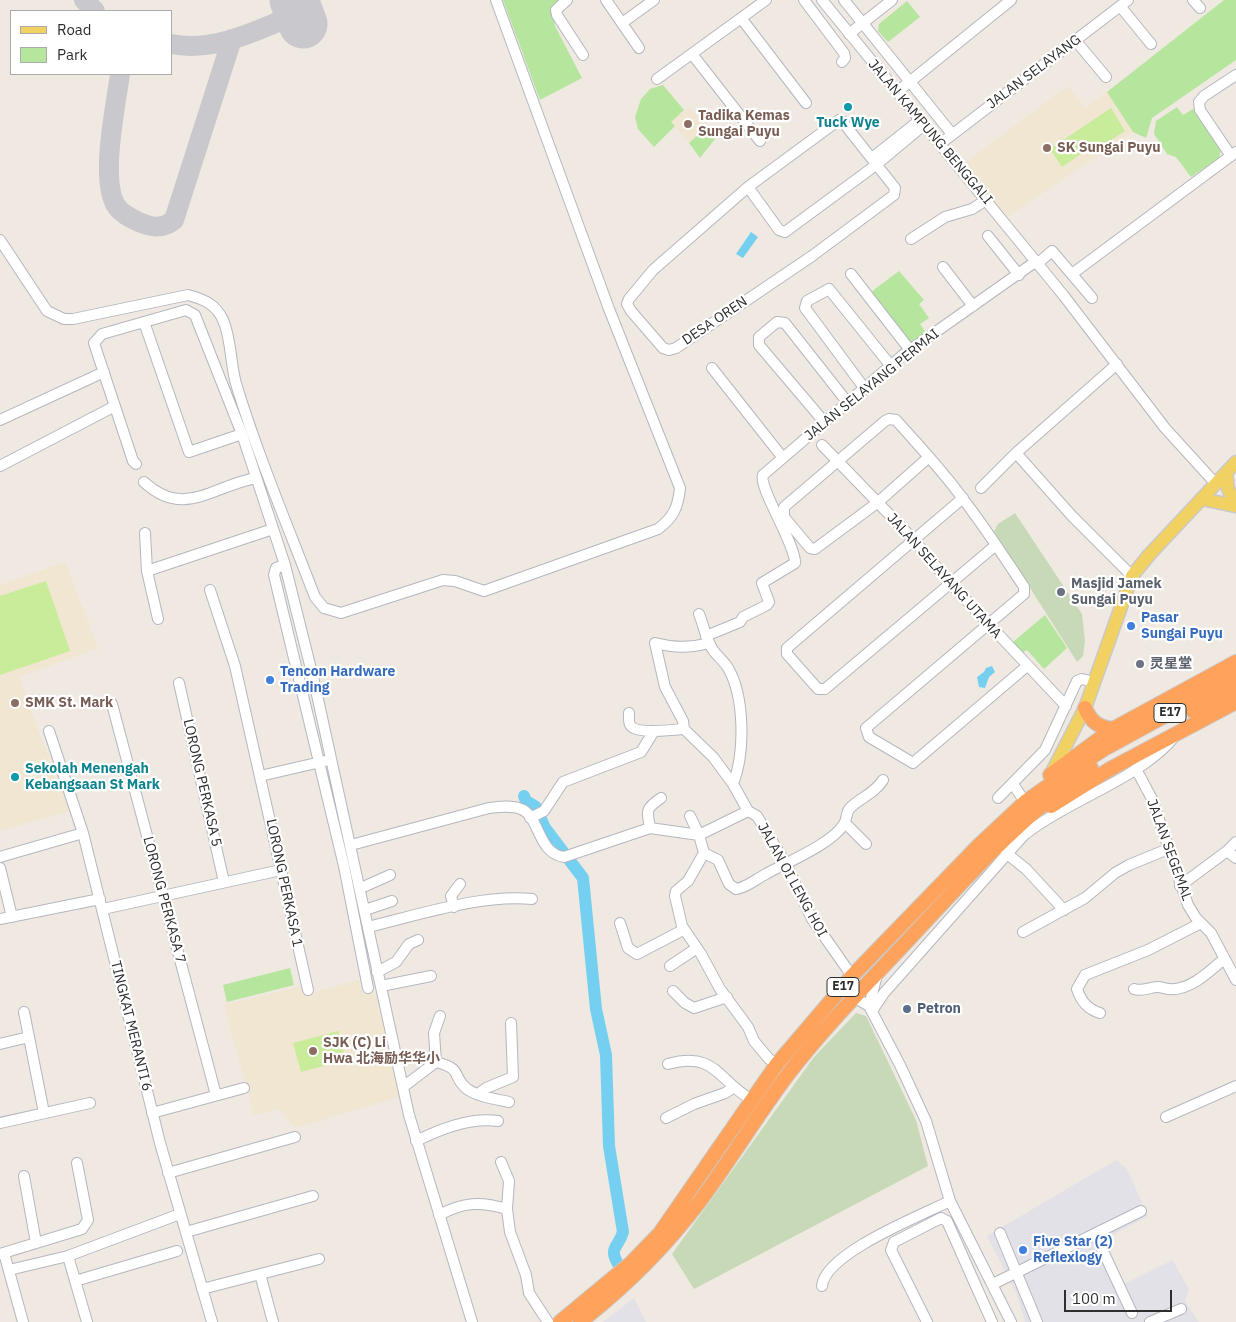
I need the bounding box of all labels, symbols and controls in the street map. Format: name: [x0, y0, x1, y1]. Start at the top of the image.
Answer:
legend: [10, 10, 172, 75]
text: Road: [57, 20, 92, 39]
street label: JALAN SELAYANG: [984, 31, 1084, 113]
text: Park: [57, 45, 87, 64]
street label: JALAN KAMPUNG BENGGALI: [864, 56, 996, 208]
marker: Tuck Wye: [842, 101, 854, 113]
place label: Tadika Kemas Sungai Puyu: [698, 108, 790, 140]
place label: Tuck Wye: [816, 115, 880, 131]
marker: Tadika Kemas Sungai Puyu: [682, 118, 694, 130]
place label: SK Sungai Puyu: [1057, 140, 1161, 156]
marker: SK Sungai Puyu: [1041, 142, 1053, 154]
street label: DESA OREN: [679, 293, 751, 349]
street label: JALAN SELAYANG PERMAI: [801, 326, 943, 444]
street label: JALAN SELAYANG UTAMA: [883, 510, 1005, 642]
place label: Masjid Jamek Sungai Puyu: [1071, 576, 1162, 608]
marker: Masjid Jamek Sungai Puyu: [1055, 586, 1067, 598]
place label: Pasar Sungai Puyu: [1141, 610, 1223, 642]
marker: Pasar Sungai Puyu: [1125, 620, 1137, 632]
place label: 灵星堂: [1150, 656, 1192, 672]
marker: 灵星堂: [1134, 658, 1146, 670]
place label: Tencon Hardware Trading: [280, 664, 395, 696]
marker: Tencon Hardware Trading: [264, 674, 276, 686]
place label: SMK St. Mark: [25, 695, 113, 711]
marker: SMK St. Mark: [9, 697, 21, 709]
road number: E17: [1154, 704, 1186, 722]
street label: LORONG PERKASA 5: [179, 718, 225, 848]
place label: Sekolah Menengah Kebangsaan St Mark: [25, 761, 160, 794]
marker: Sekolah Menengah Kebangsaan St Mark: [9, 771, 21, 783]
street label: JALAN SEGEMAL: [1143, 797, 1195, 903]
street label: LORONG PERKASA 1: [262, 817, 306, 949]
street label: JALAN OI LENG HOI: [754, 820, 830, 940]
street label: LORONG PERKASA 7: [139, 835, 189, 965]
street label: TINGKAT MERANTI 6: [107, 959, 155, 1093]
road number: E17: [827, 978, 859, 996]
place label: Petron: [917, 1001, 961, 1017]
marker: Petron: [901, 1003, 913, 1015]
place label: SJK (C) Li Hwa 北海励华华小: [323, 1035, 440, 1068]
marker: SJK (C) Li Hwa 北海励华华小: [307, 1045, 319, 1057]
place label: Five Star (2) Reflexlogy: [1033, 1234, 1113, 1266]
marker: Five Star (2) Reflexlogy: [1017, 1244, 1029, 1256]
scale bar: [1066, 1280, 1174, 1312]
text: 100 m: [1072, 1289, 1116, 1308]

